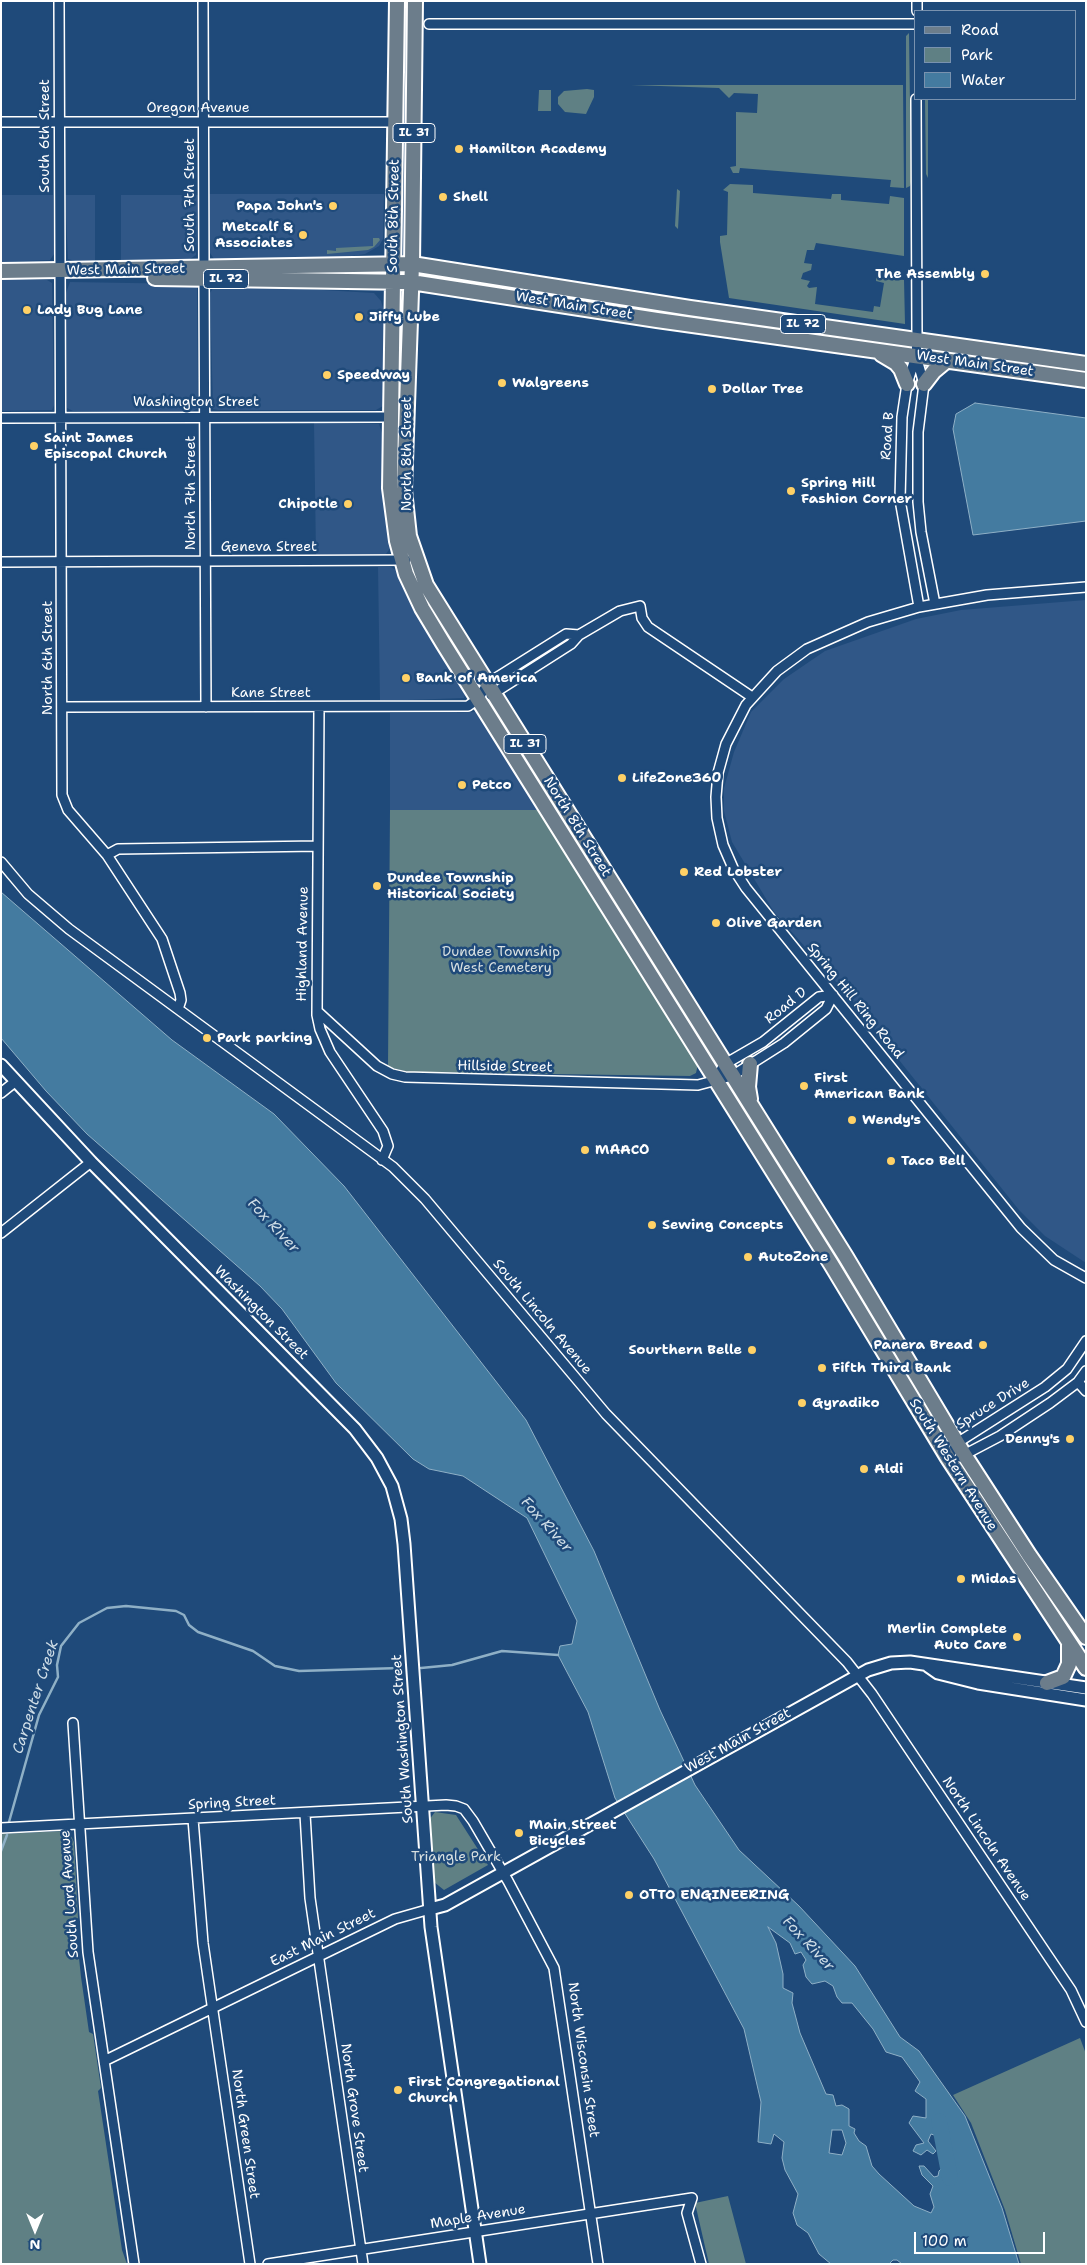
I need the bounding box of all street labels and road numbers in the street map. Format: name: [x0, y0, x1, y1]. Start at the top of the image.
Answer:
street label: South 6th Street: [37, 79, 53, 193]
street label: Oregon Avenue: [146, 100, 250, 116]
road number: IL 31: [393, 124, 435, 142]
street label: South 7th Street: [182, 138, 198, 252]
street label: South 8th Street: [385, 159, 403, 273]
street label: West Main Street: [67, 261, 185, 279]
road number: IL 72: [204, 270, 248, 288]
street label: West Main Street: [514, 288, 634, 324]
road number: IL 72: [780, 314, 826, 334]
street label: West Main Street: [915, 347, 1035, 381]
street label: Washington Street: [133, 394, 259, 410]
street label: North 8th Street: [399, 397, 415, 511]
street label: Road B: [878, 411, 898, 461]
street label: North 7th Street: [183, 436, 199, 550]
street label: Geneva Street: [221, 539, 317, 555]
street label: North 6th Street: [40, 601, 56, 715]
street label: Kane Street: [231, 685, 311, 701]
road number: IL 31: [504, 734, 546, 754]
street label: North 8th Street: [540, 774, 614, 880]
street label: Highland Avenue: [294, 886, 312, 1002]
street label: Spring Hill Ring Road: [803, 940, 907, 1062]
street label: Road D: [762, 984, 810, 1028]
street label: Hillside Street: [457, 1058, 553, 1076]
street label: South Lincoln Avenue: [489, 1256, 595, 1378]
street label: Washington Street: [210, 1262, 312, 1364]
street label: Spruce Drive: [953, 1375, 1033, 1433]
street label: South Western Avenue: [905, 1396, 1001, 1534]
street label: South Washington Street: [389, 1654, 417, 1824]
street label: West Main Street: [682, 1705, 794, 1777]
street label: North Lincoln Avenue: [938, 1774, 1034, 1904]
street label: Spring Street: [188, 1792, 276, 1814]
street label: South Lord Avenue: [57, 1829, 83, 1959]
street label: East Main Street: [268, 1905, 378, 1971]
street label: North Wisconsin Street: [564, 1981, 602, 2139]
street label: North Grove Street: [337, 2042, 371, 2174]
street label: North Green Street: [228, 2068, 262, 2200]
street label: Maple Avenue: [429, 2201, 527, 2233]

